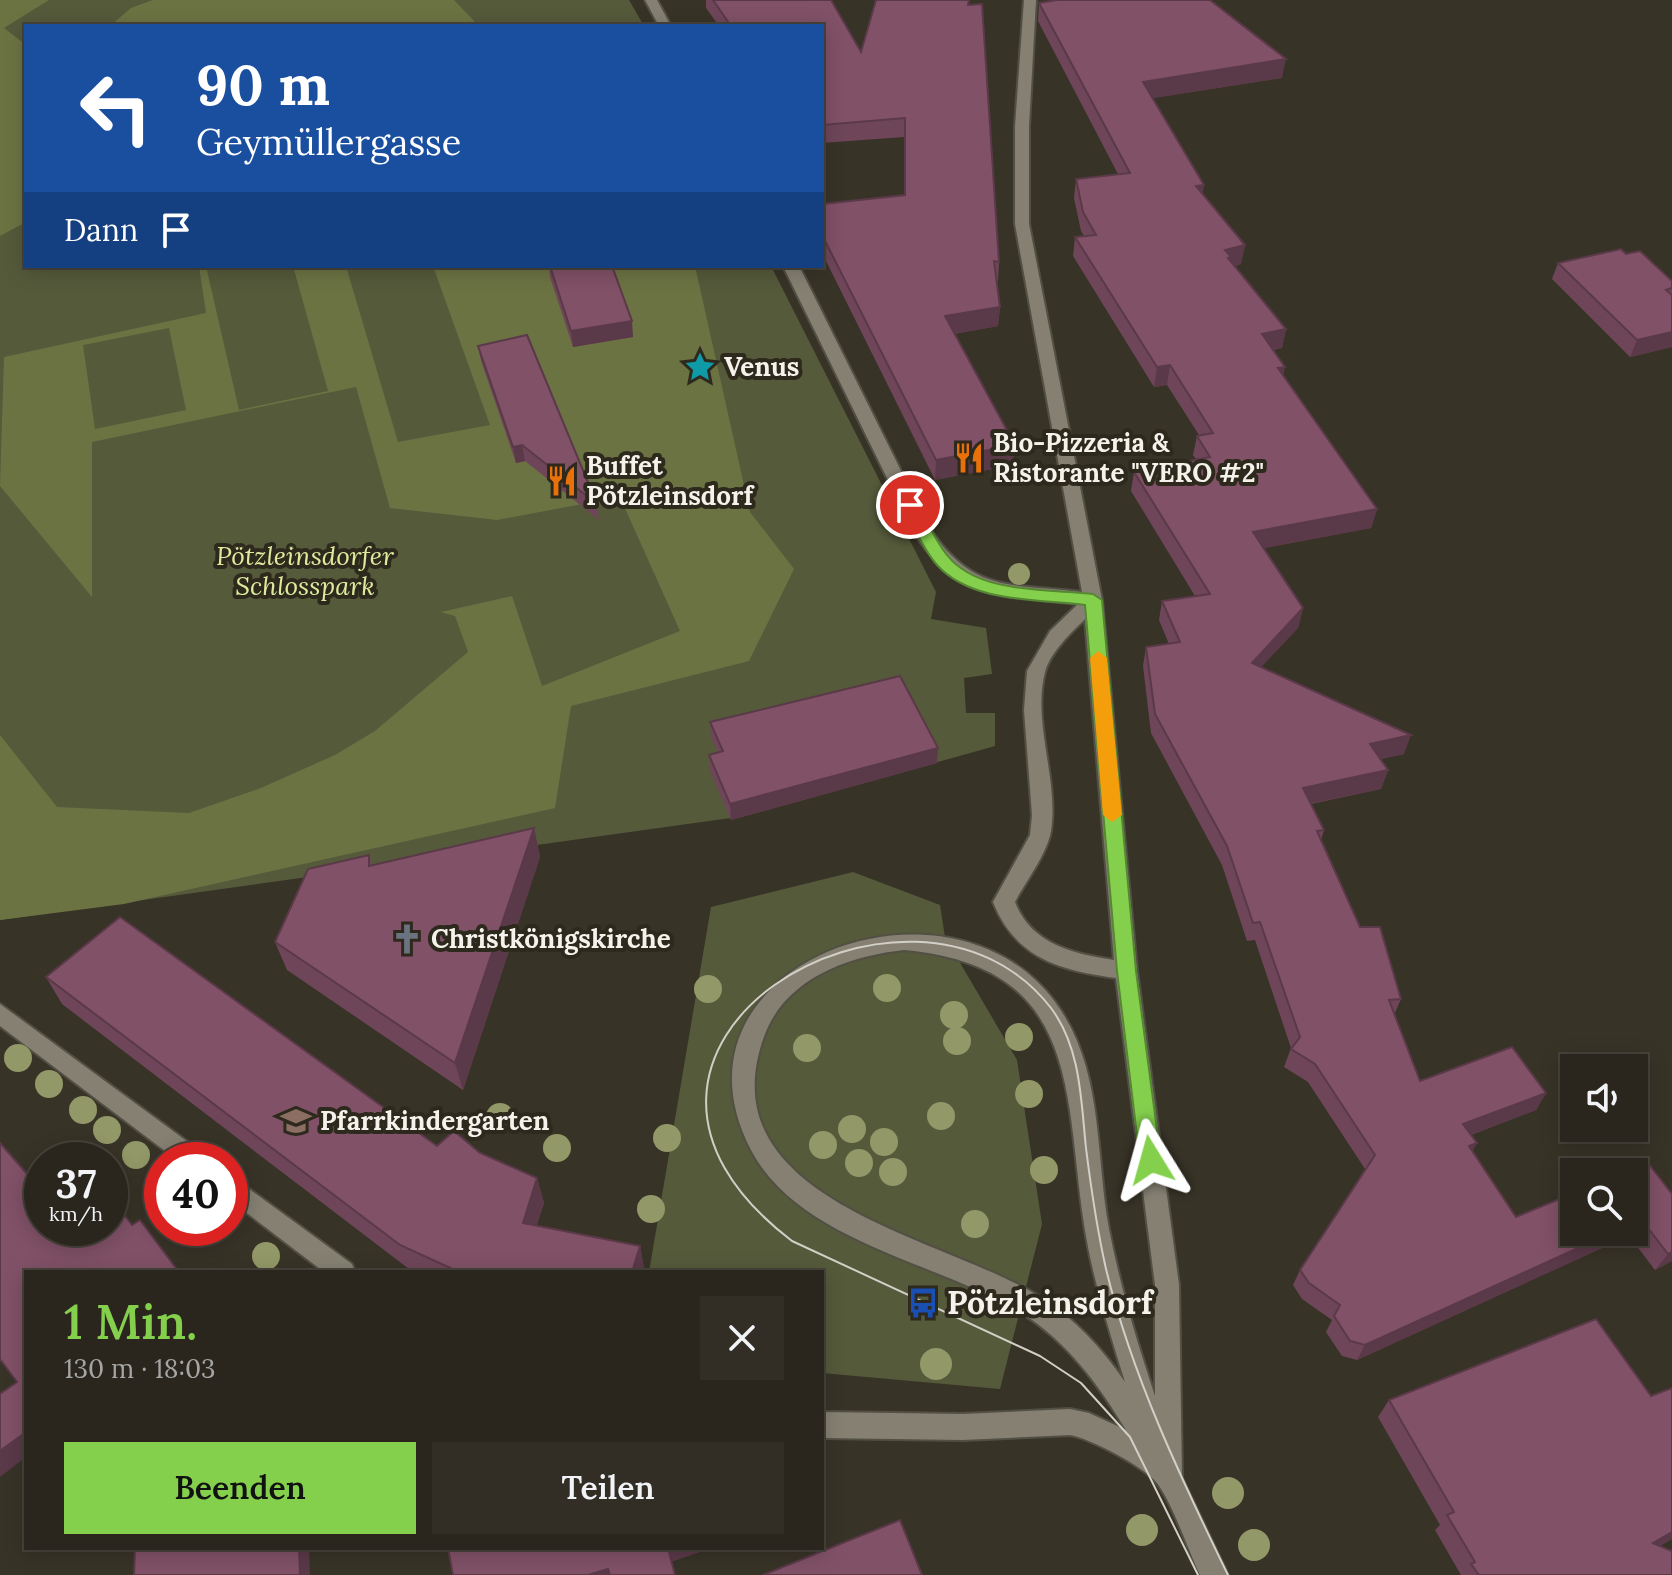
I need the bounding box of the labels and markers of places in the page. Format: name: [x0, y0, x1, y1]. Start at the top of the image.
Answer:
place icon: Venus: [683, 350, 717, 384]
place label: Venus: [724, 350, 799, 383]
place label: Bio-Pizzeria & Ristorante "VERO #2": [993, 426, 1264, 489]
restaurant icon: Bio-Pizzeria & Ristorante "VERO #2": [952, 441, 986, 475]
place label: Buffet Pötzleinsdorf: [586, 449, 755, 512]
restaurant icon: Buffet Pötzleinsdorf: [545, 464, 579, 498]
pin: [876, 471, 944, 539]
church icon: Christkönigskirche: [390, 922, 424, 956]
place label: Christkönigskirche: [431, 922, 671, 955]
school or university icon: Pfarrkindergarten: [279, 1104, 313, 1138]
place label: Pfarrkindergarten: [320, 1104, 550, 1137]
place label: Pötzleinsdorf: [947, 1282, 1155, 1323]
bus stop icon: Pötzleinsdorf: [906, 1286, 940, 1320]

